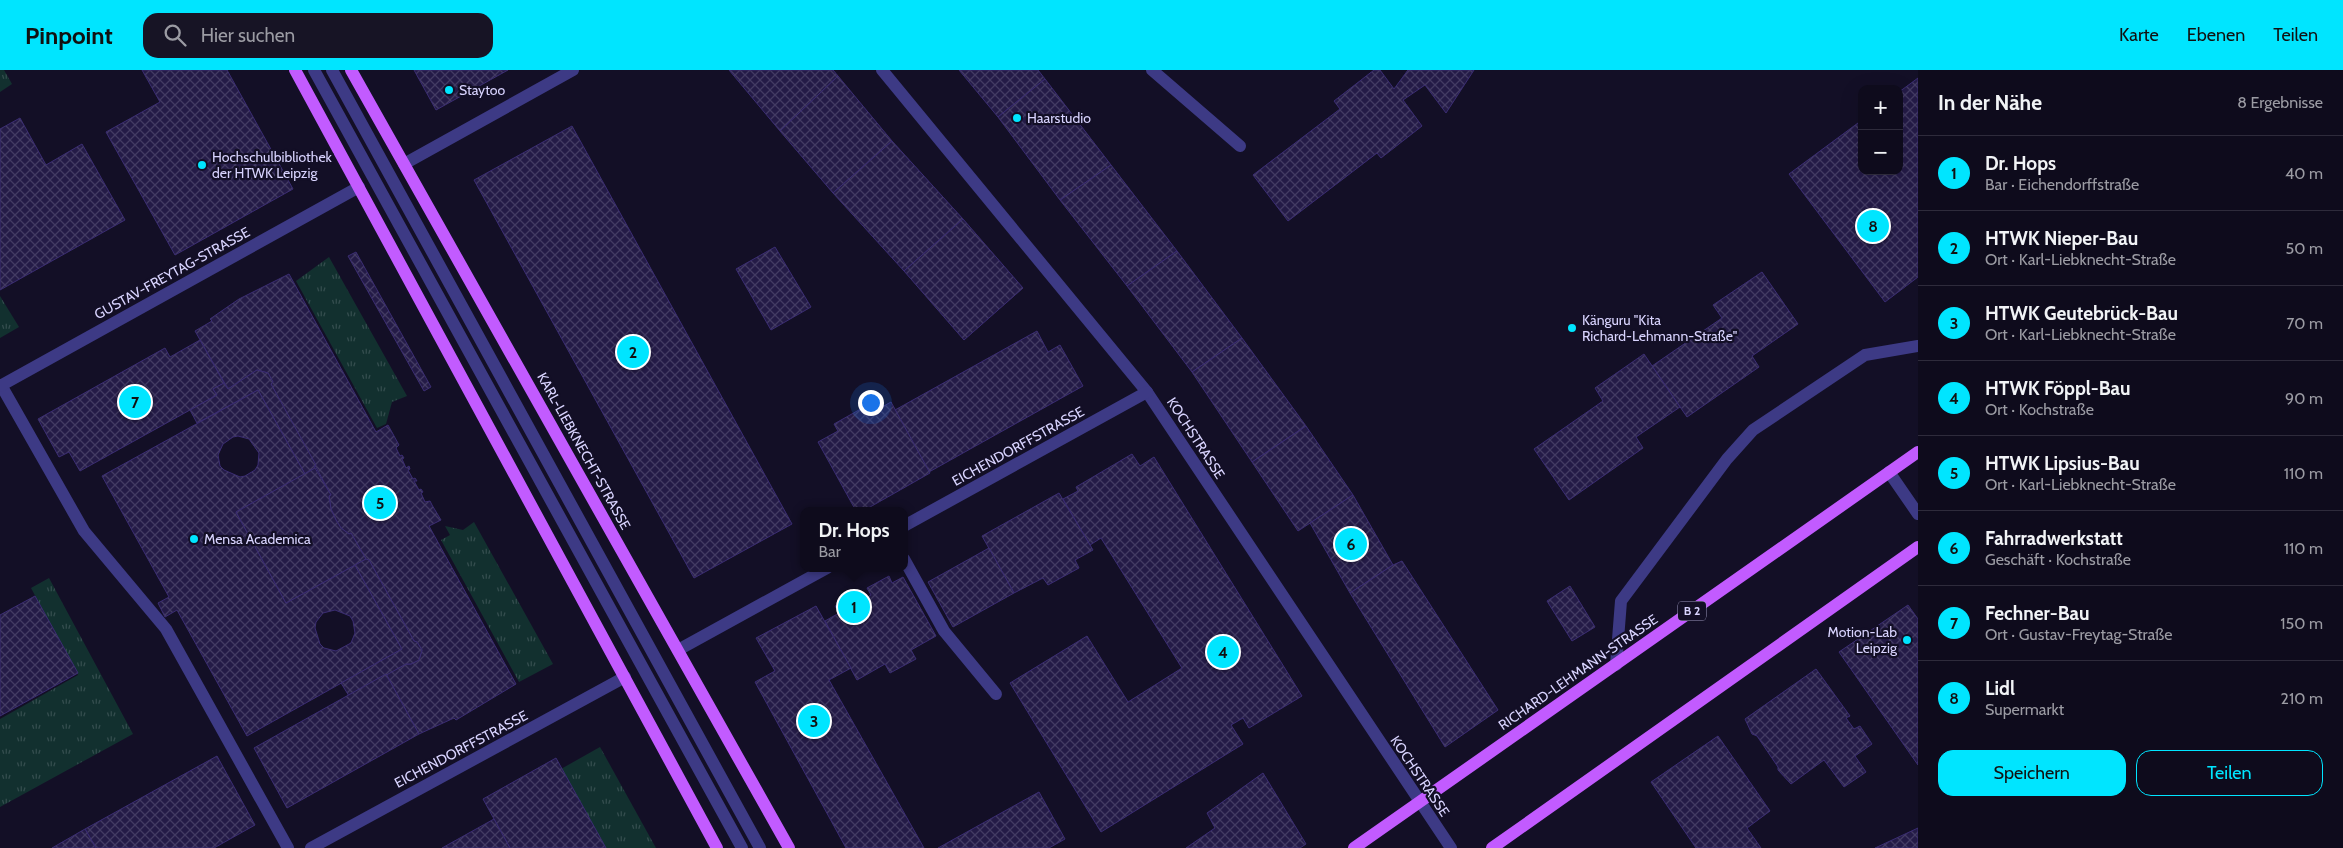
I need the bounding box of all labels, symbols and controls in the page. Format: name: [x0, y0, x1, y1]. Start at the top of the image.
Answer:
search box: [143, 13, 493, 58]
text: Pinpoint: [25, 21, 113, 50]
icon: search: [161, 21, 189, 49]
text: Hier suchen: [201, 24, 295, 47]
text: Karte: [2119, 24, 2159, 46]
text: Ebenen: [2187, 24, 2245, 46]
text: Teilen: [2273, 24, 2318, 46]
place label: Staytoo: [459, 81, 506, 99]
marker: Staytoo: [443, 84, 455, 96]
map controls: [1858, 85, 1903, 175]
button: +: [1858, 85, 1903, 130]
text: In der Nähe: [1938, 90, 2042, 115]
text: 8 Ergebnisse: [2237, 93, 2323, 112]
place label: Haarstudio: [1027, 109, 1091, 127]
marker: Haarstudio: [1011, 112, 1023, 124]
button: −: [1858, 130, 1903, 175]
place label: Hochschulbibliothek der HTWK Leipzig: [212, 148, 333, 182]
text: Dr. Hops: [1985, 152, 2056, 175]
marker: Hochschulbibliothek der HTWK Leipzig: [196, 159, 208, 171]
text: 1: [1951, 164, 1957, 183]
text: 40 m: [2285, 164, 2323, 183]
text: Bar · Eichendorffstraße: [1985, 175, 2139, 194]
pin: 8: [1857, 207, 1889, 245]
street label: GUSTAV-FREYTAG-STRASSE: [91, 223, 253, 323]
text: HTWK Nieper-Bau: [1985, 227, 2138, 250]
text: 2: [1950, 239, 1958, 258]
text: 50 m: [2286, 239, 2323, 258]
text: Ort · Karl-Liebknecht-Straße: [1985, 250, 2176, 269]
text: HTWK Geutebrück-Bau: [1985, 302, 2178, 325]
place label: Känguru "Kita Richard-Lehmann-Straße": [1582, 311, 1737, 345]
text: 3: [1950, 314, 1958, 333]
text: 70 m: [2286, 314, 2323, 333]
marker: Känguru "Kita Richard-Lehmann-Straße": [1566, 322, 1578, 334]
text: Ort · Karl-Liebknecht-Straße: [1985, 325, 2176, 344]
pin: 2: [617, 333, 649, 371]
street label: KARL-LIEBKNECHT-STRASSE: [533, 369, 635, 533]
text: HTWK Föppl-Bau: [1985, 377, 2130, 400]
pin: 7: [119, 383, 151, 421]
text: 4: [1949, 389, 1959, 408]
text: 90 m: [2285, 389, 2323, 408]
your location: [858, 390, 884, 416]
street label: KOCHSTRASSE: [1163, 394, 1229, 482]
text: Ort · Kochstraße: [1985, 400, 2094, 419]
street label: EICHENDORFFSTRASSE: [949, 402, 1087, 490]
text: HTWK Lipsius-Bau: [1985, 452, 2140, 475]
text: 5: [1950, 464, 1958, 483]
text: 110 m: [2284, 464, 2323, 483]
text: Ort · Karl-Liebknecht-Straße: [1985, 475, 2176, 494]
pin: 5: [364, 484, 396, 522]
popup: [800, 507, 908, 572]
text: Dr. Hops: [818, 519, 890, 542]
pin: 6: [1335, 525, 1367, 563]
text: Fahrradwerkstatt: [1985, 527, 2123, 550]
place label: Mensa Academica: [204, 530, 311, 548]
marker: Mensa Academica: [188, 533, 200, 545]
text: 6: [1950, 539, 1959, 558]
text: 110 m: [2284, 539, 2323, 558]
text: Bar: [818, 542, 841, 561]
text: Geschäft · Kochstraße: [1985, 550, 2131, 569]
pin: 1: [838, 588, 870, 626]
road number: B 2: [1678, 602, 1706, 620]
text: Fechner-Bau: [1985, 602, 2089, 625]
street label: RICHARD-LEHMANN-STRASSE: [1495, 610, 1661, 734]
text: 7: [1950, 614, 1958, 633]
text: 150 m: [2280, 614, 2323, 633]
place label: Motion-Lab Leipzig: [1828, 623, 1898, 657]
text: Ort · Gustav-Freytag-Straße: [1985, 625, 2173, 644]
pin: 4: [1207, 633, 1239, 671]
marker: Motion-Lab Leipzig: [1901, 634, 1913, 646]
text: Lidl: [1985, 677, 2015, 700]
text: 8: [1949, 689, 1959, 708]
text: 210 m: [2281, 689, 2323, 708]
text: Supermarkt: [1985, 700, 2064, 719]
pin: 3: [798, 702, 830, 740]
street label: EICHENDORFFSTRASSE: [391, 706, 531, 792]
street label: KOCHSTRASSE: [1386, 732, 1454, 820]
button: Speichern: [1938, 750, 2126, 796]
button: Teilen: [2136, 750, 2323, 796]

